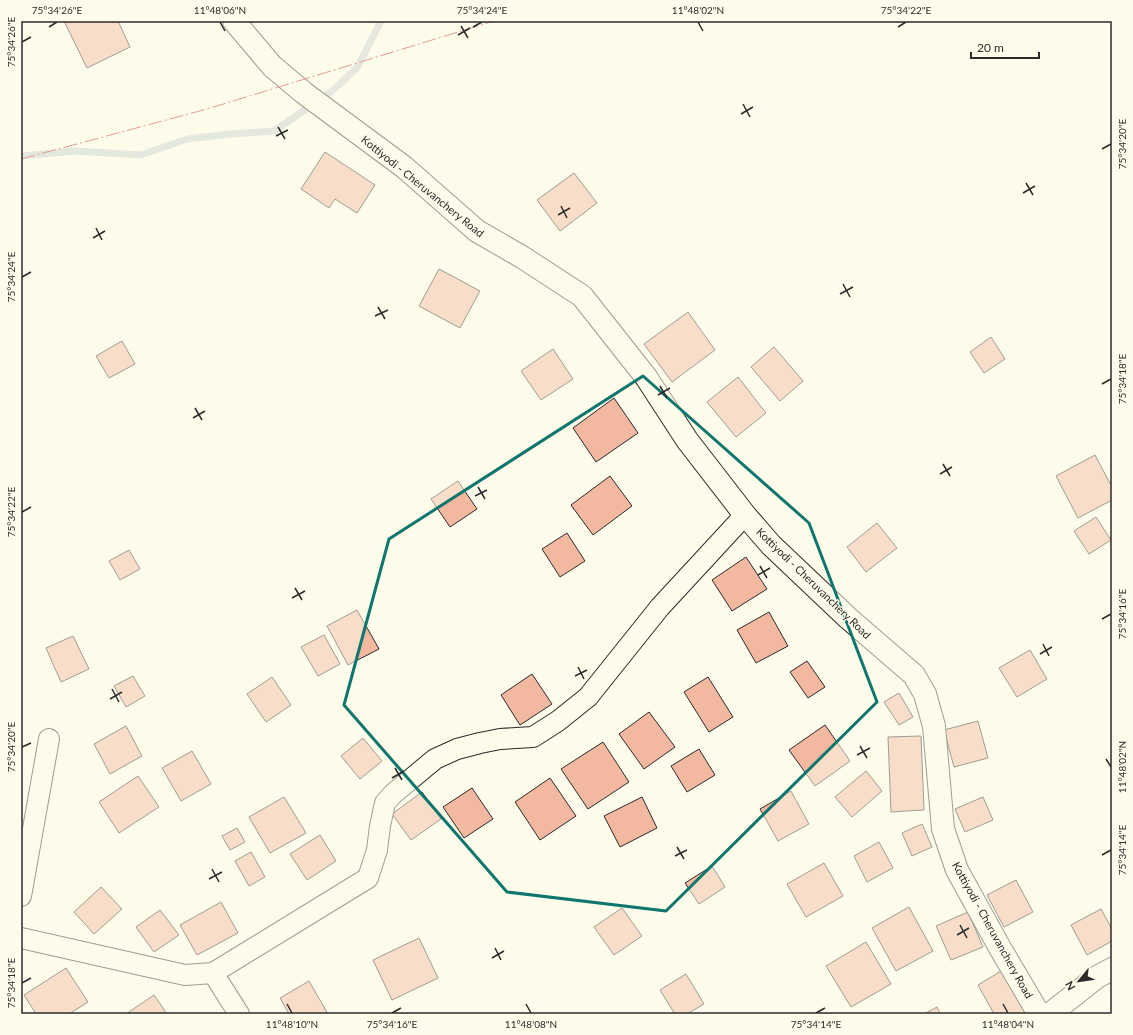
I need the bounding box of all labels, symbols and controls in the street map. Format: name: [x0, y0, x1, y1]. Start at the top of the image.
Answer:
text: 75°34'26"E: [32, 4, 82, 16]
text: 11°48'06"N: [194, 4, 246, 16]
text: 75°34'24"E: [457, 4, 507, 16]
text: 11°48'02"N: [672, 4, 724, 16]
text: 75°34'22"E: [881, 4, 931, 16]
text: 75°34'26"E: [5, 17, 17, 67]
scale bar: [971, 34, 1039, 60]
text: 20 m: [977, 40, 1004, 55]
text: 75°34'20"E: [1116, 119, 1128, 169]
street label: Kottiyodi - Cheruvanchery Road: [359, 133, 487, 239]
text: 75°34'24"E: [5, 252, 17, 302]
text: 75°34'18"E: [1116, 354, 1128, 404]
text: 75°34'22"E: [5, 487, 17, 537]
street label: Kottiyodi - Cheruvanchery Road: [754, 525, 874, 641]
text: 75°34'16"E: [1116, 589, 1128, 639]
text: 75°34'20"E: [5, 722, 17, 772]
text: 11°48'02"N: [1116, 741, 1128, 793]
text: 75°34'14"E: [1116, 825, 1128, 875]
street label: Kottiyodi - Cheruvanchery Road: [950, 860, 1036, 1000]
text: 75°34'18"E: [5, 958, 17, 1008]
north arrow: [1059, 961, 1099, 1001]
text: N: [1062, 979, 1078, 993]
text: 11°48'10"N: [266, 1018, 318, 1030]
text: 75°34'16"E: [367, 1018, 417, 1030]
text: 11°48'08"N: [505, 1018, 557, 1030]
text: 75°34'14"E: [791, 1018, 841, 1030]
text: 11°48'04"N: [982, 1018, 1034, 1030]

